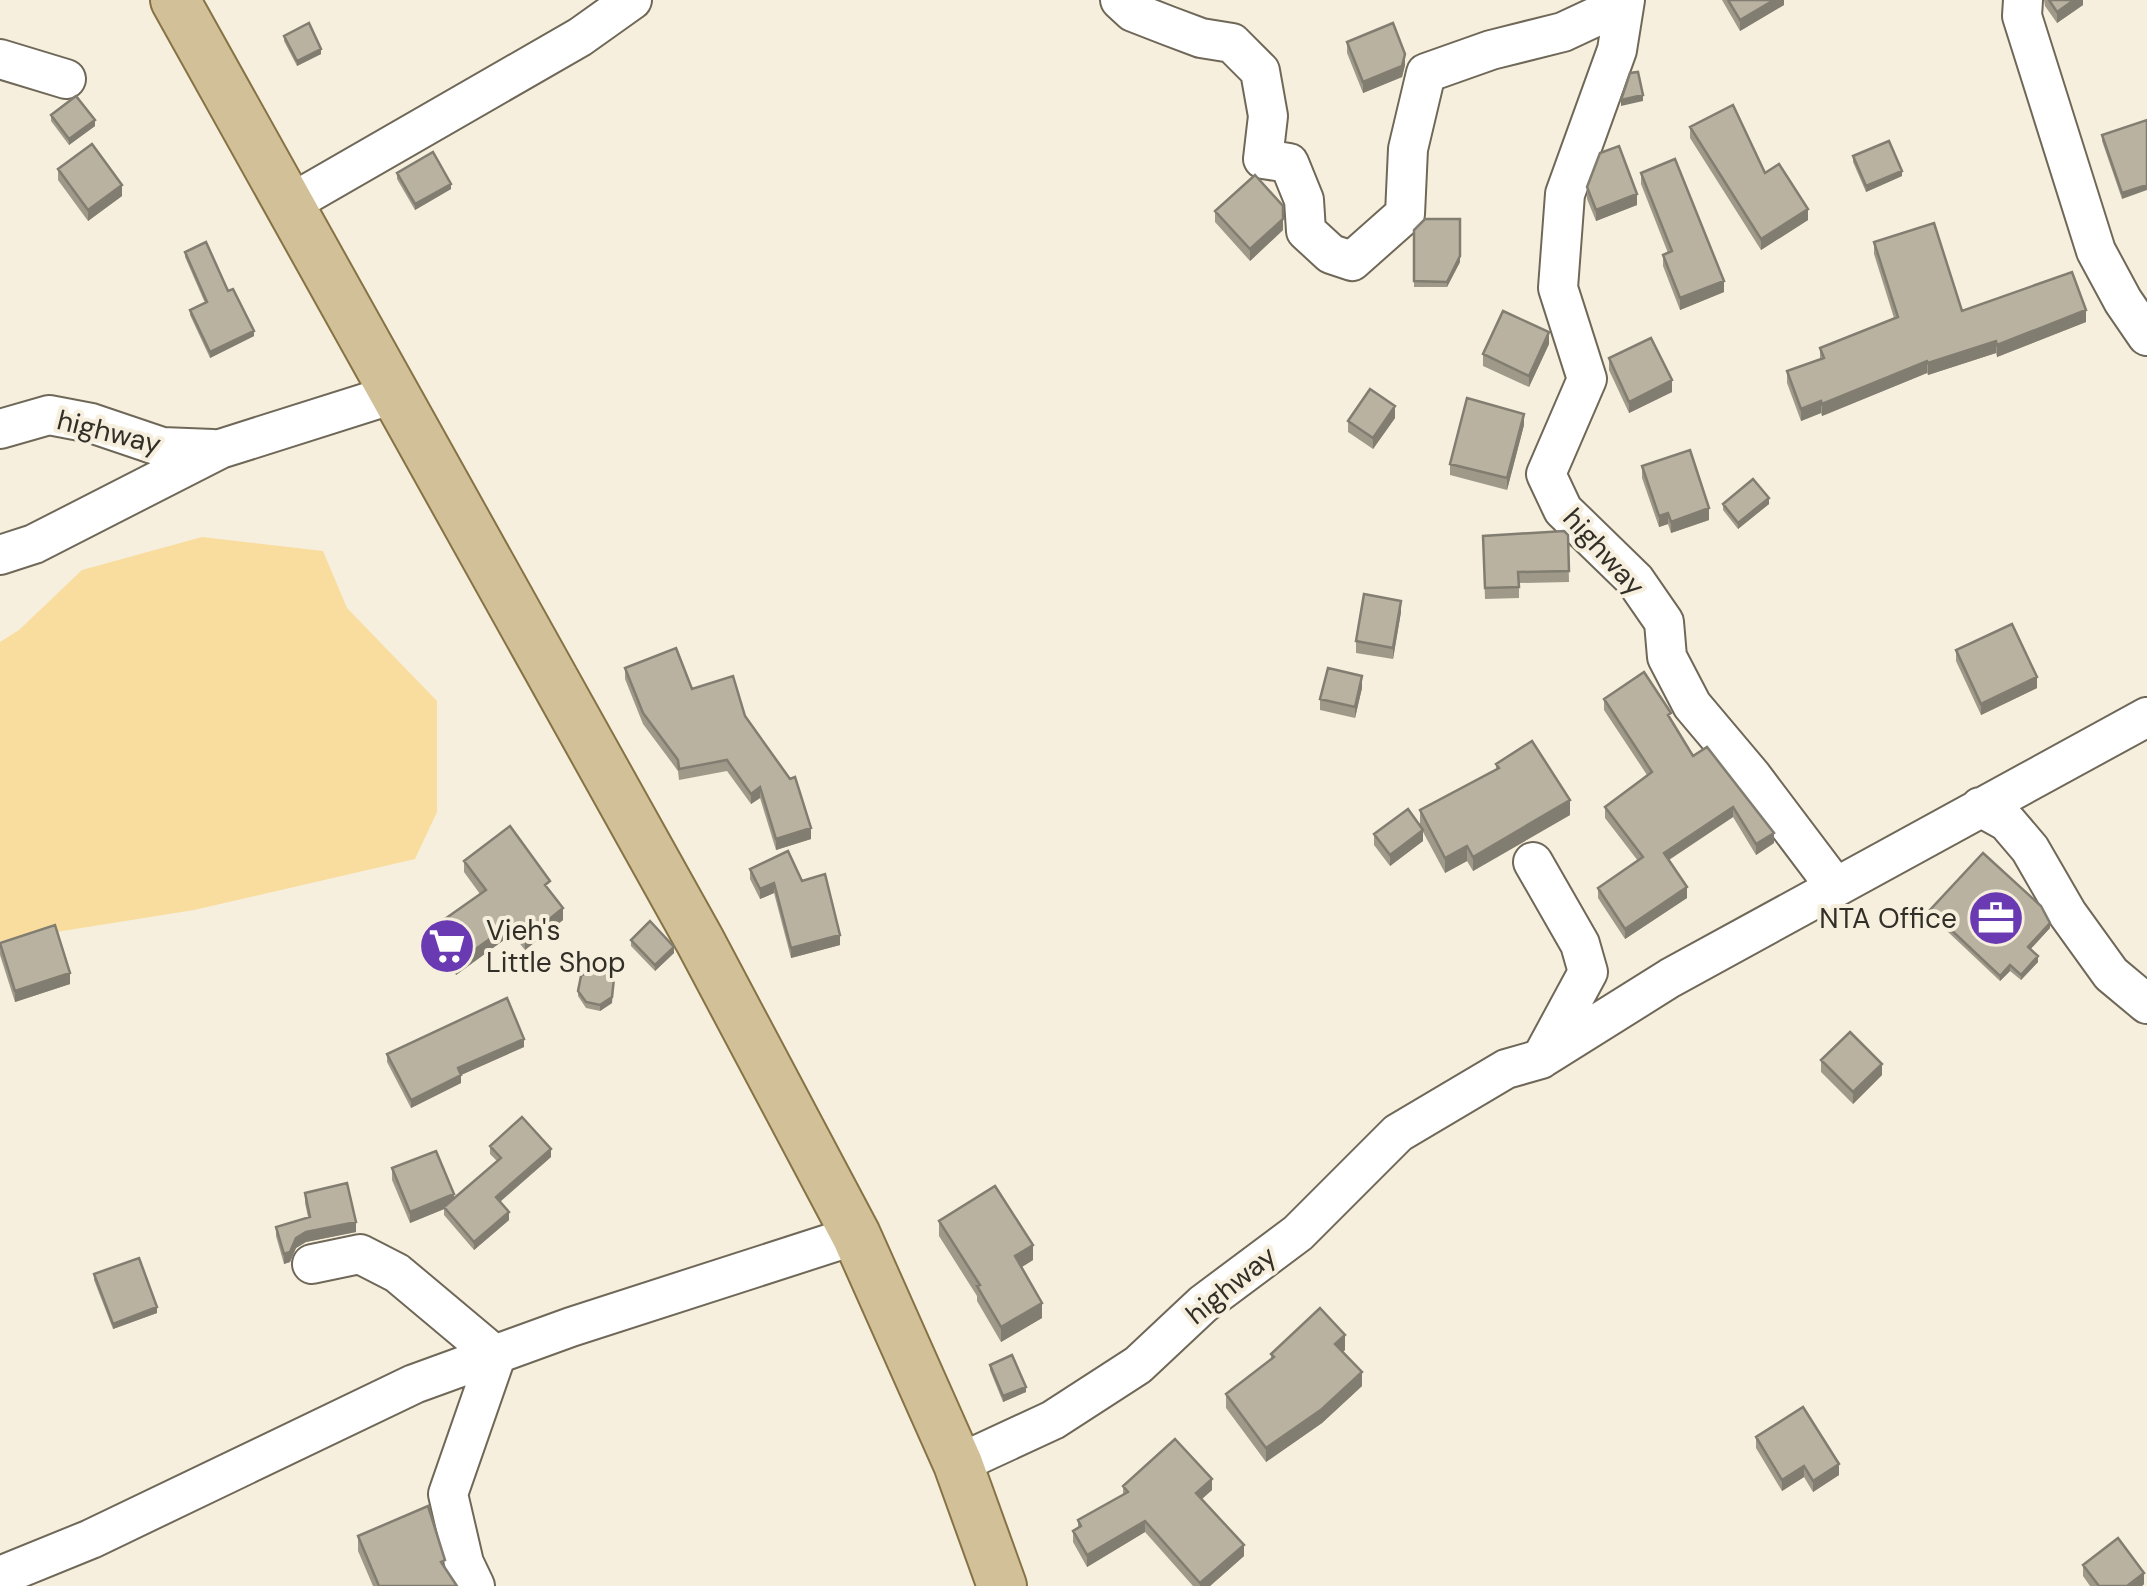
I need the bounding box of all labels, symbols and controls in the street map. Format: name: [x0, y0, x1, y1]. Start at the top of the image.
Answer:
street label: highway: [53, 401, 165, 463]
street label: highway: [1555, 500, 1653, 604]
office icon: NTA Office: [1966, 888, 2026, 948]
place label: NTA Office: [1819, 900, 1957, 937]
place label: Vieh's Little Shop: [486, 912, 626, 981]
supermarket icon: Vieh's Little Shop: [417, 916, 477, 976]
street label: highway: [1178, 1237, 1284, 1333]

